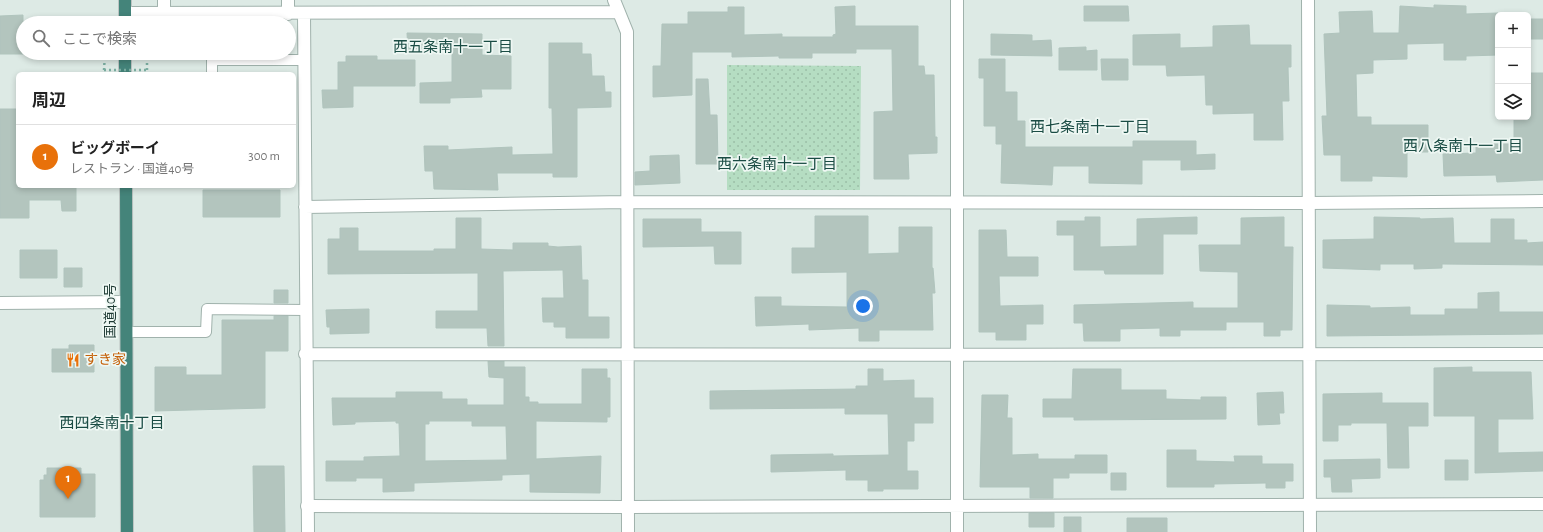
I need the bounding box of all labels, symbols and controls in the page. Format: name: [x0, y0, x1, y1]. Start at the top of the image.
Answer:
map controls: [1495, 12, 1531, 120]
button: +: [1495, 12, 1531, 48]
search box: [16, 16, 296, 60]
icon: search: [30, 27, 52, 49]
text: ここで検索: [62, 32, 137, 47]
district label: 西五条南十一丁目: [393, 39, 513, 55]
button: −: [1495, 48, 1531, 84]
button: layers: [1495, 84, 1531, 120]
text: 周辺: [32, 92, 66, 109]
district label: 西七条南十一丁目: [1030, 119, 1150, 135]
district label: 西八条南十一丁目: [1403, 138, 1523, 154]
text: ビッグボーイ: [70, 141, 160, 156]
text: 1: [43, 150, 47, 163]
text: 300 m: [248, 150, 280, 163]
district label: 西六条南十一丁目: [717, 156, 837, 172]
text: レストラン · 国道40号: [70, 163, 194, 176]
street label: 国道40号: [103, 283, 118, 339]
your location: [853, 296, 873, 316]
restaurant icon: すき家: [65, 352, 81, 368]
place label: すき家: [84, 352, 126, 367]
district label: 西四条南十丁目: [59, 415, 165, 431]
pin: 1: [55, 466, 81, 499]

